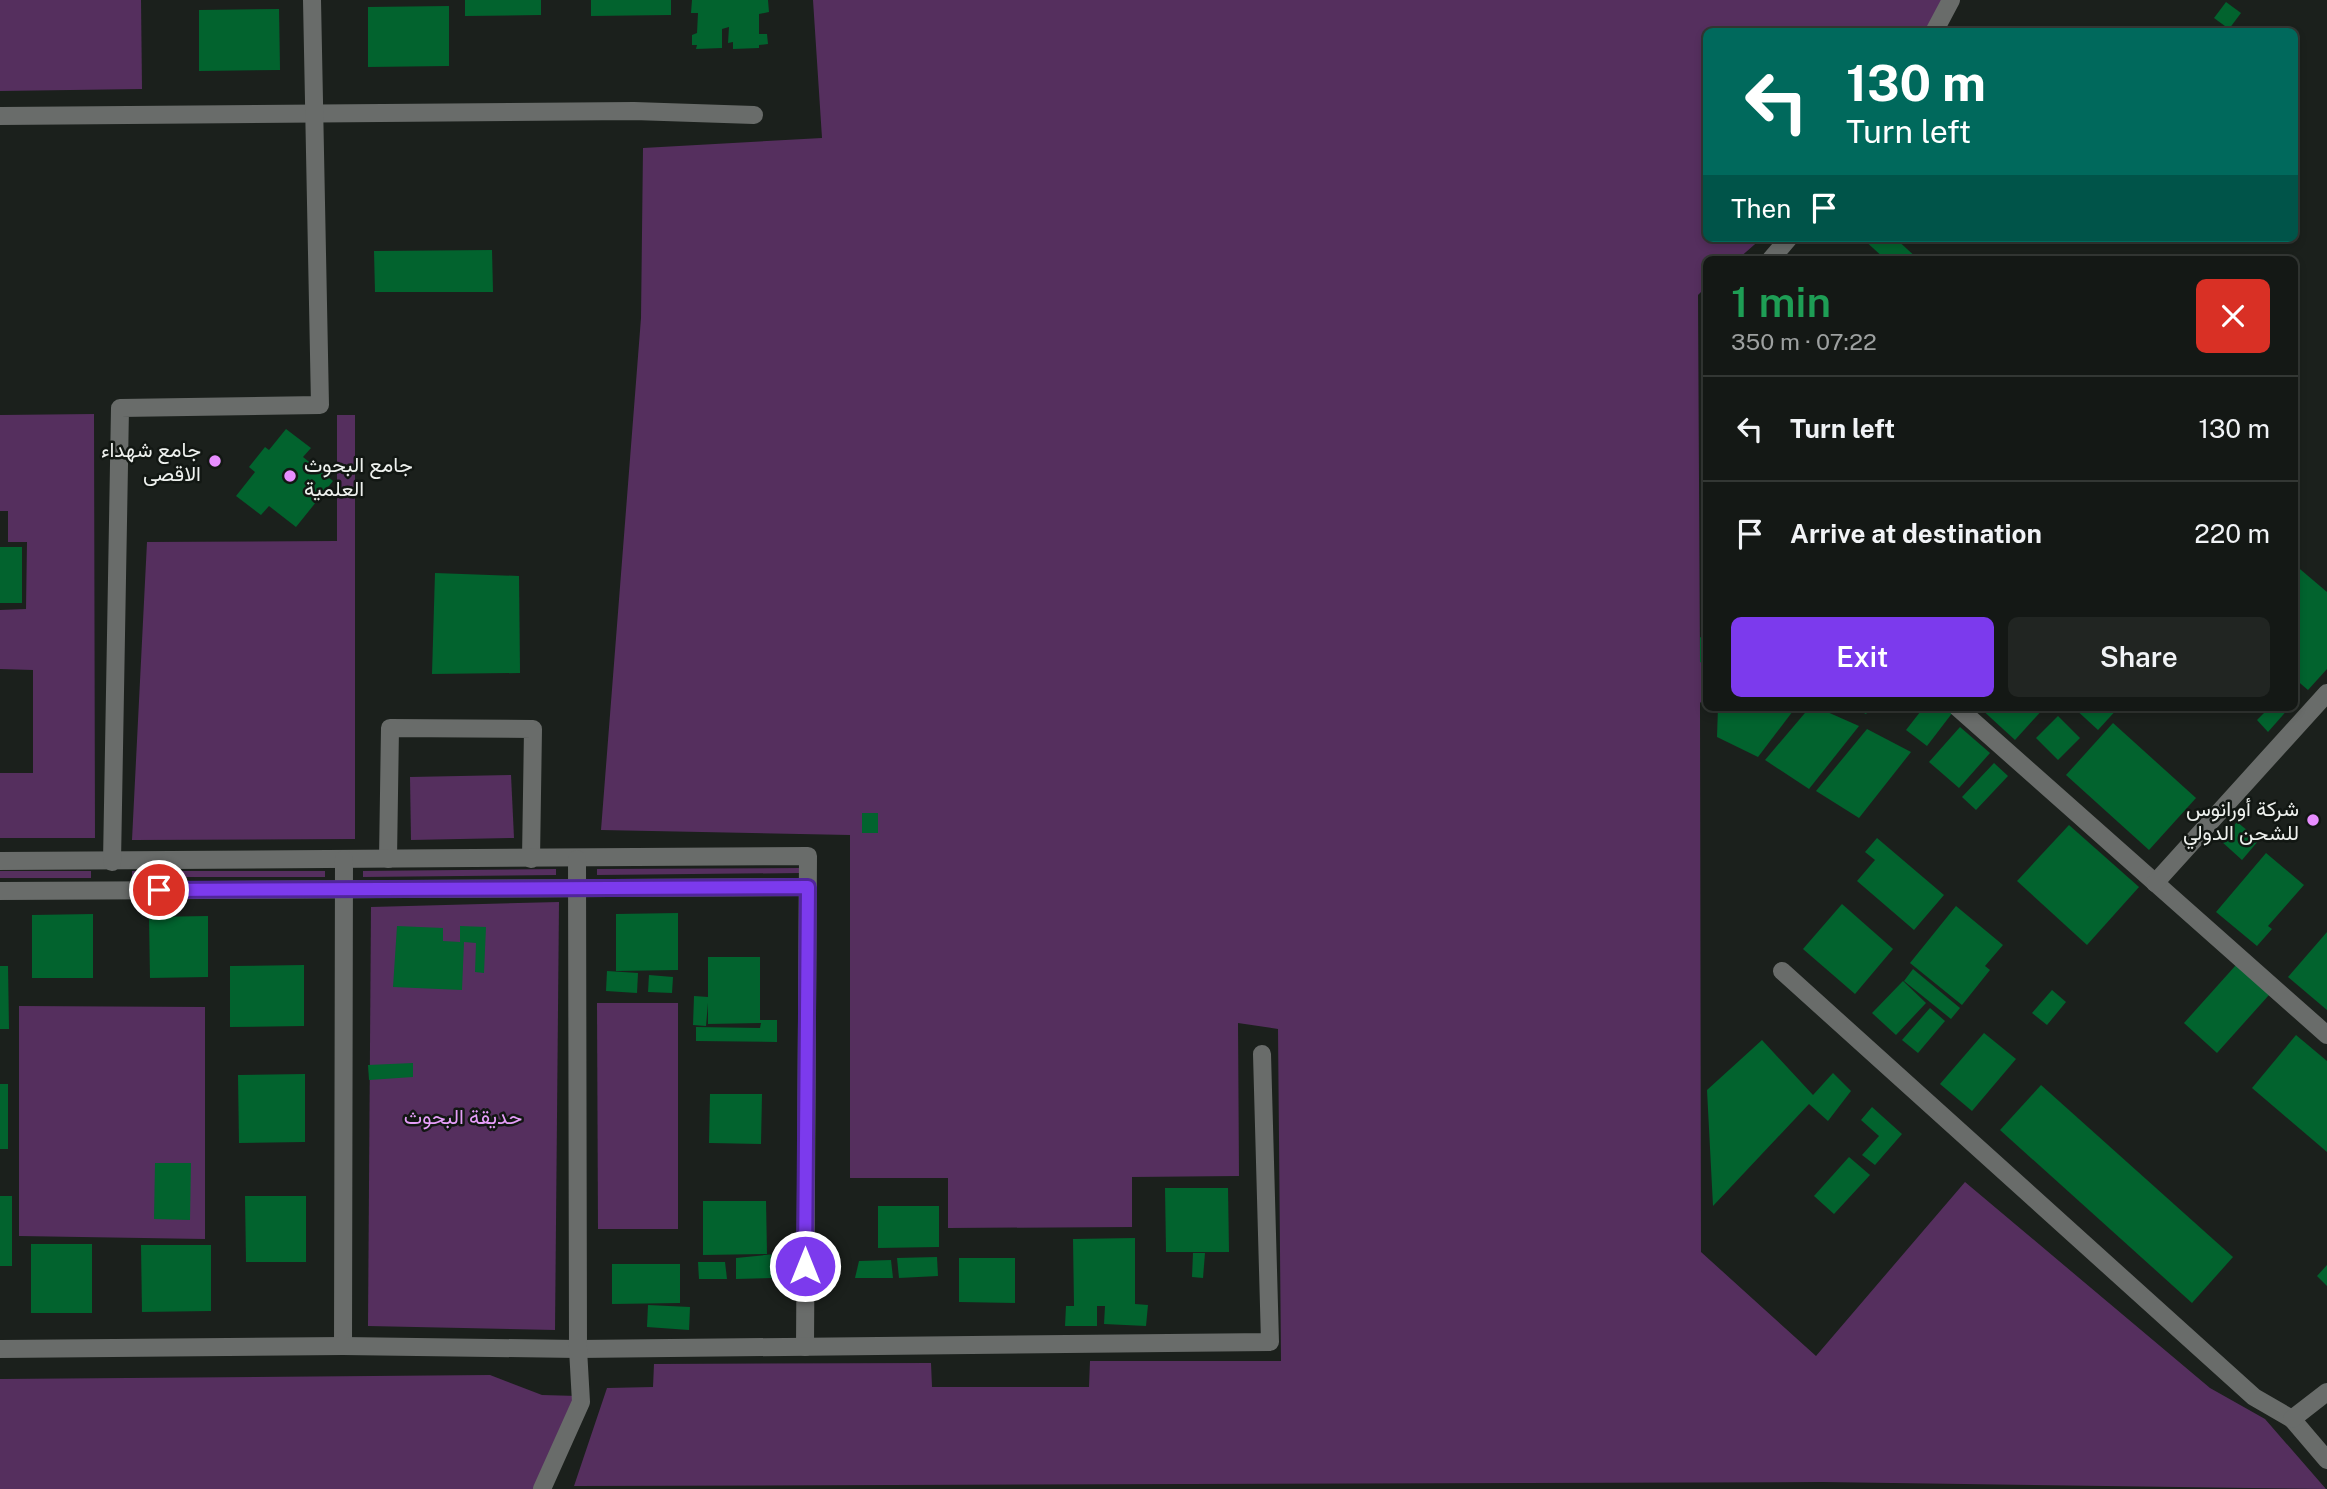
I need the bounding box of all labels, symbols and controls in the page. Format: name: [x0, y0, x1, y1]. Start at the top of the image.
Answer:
text: 130 m: [1846, 54, 1986, 112]
icon: left: [1731, 56, 1822, 147]
text: Turn left: [1846, 113, 1971, 150]
icon: arrive: [1805, 189, 1843, 227]
text: Then: [1731, 193, 1791, 224]
text: 1 min: [1731, 277, 1831, 326]
button: close: [2196, 279, 2270, 353]
text: 350 m · 07:22: [1731, 328, 1877, 355]
icon: left: [1731, 410, 1769, 448]
text: Turn left: [1790, 413, 1895, 444]
text: 130 m: [2198, 413, 2270, 444]
place label: جامع شهداء الاقصى: [101, 437, 201, 486]
place label: جامع البحوث العلمية: [304, 452, 413, 501]
marker: جامع شهداء الاقصى: [207, 453, 223, 469]
marker: جامع البحوث العلمية: [282, 468, 298, 484]
icon: arrive: [1731, 515, 1769, 553]
text: Arrive at destination: [1790, 518, 2042, 549]
text: 220 m: [2194, 518, 2270, 549]
button: Exit: [1731, 617, 1994, 697]
button: Share: [2008, 617, 2270, 697]
place label: شركة أورانوس للشحن الدولي: [2183, 796, 2299, 850]
marker: شركة أورانوس للشحن الدولي: [2305, 812, 2321, 828]
pin: [129, 860, 189, 920]
icon: arrive: [140, 871, 178, 909]
park label: حديقة البحوث: [404, 1104, 522, 1130]
position arrow: [768, 1229, 842, 1303]

